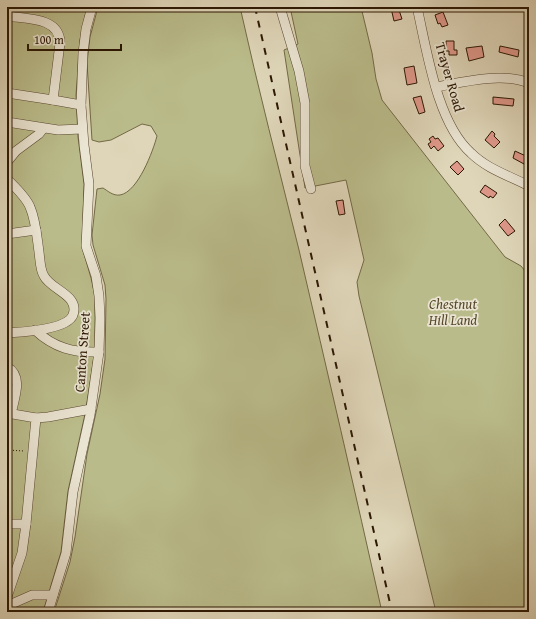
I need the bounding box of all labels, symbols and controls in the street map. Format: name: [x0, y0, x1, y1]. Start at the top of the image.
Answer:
scale bar: [28, 26, 121, 52]
text: 100 m: [34, 31, 64, 48]
street label: Trayer Road: [431, 40, 470, 115]
park label: Chestnut Hill Land: [428, 294, 478, 330]
street label: Canton Street: [69, 311, 95, 393]

